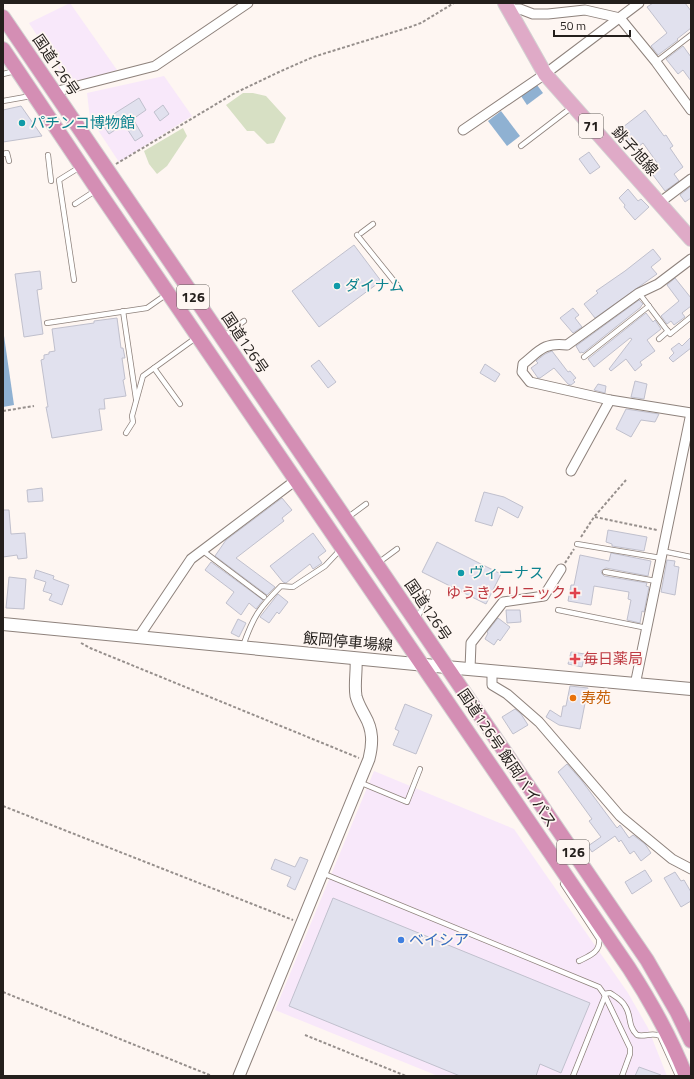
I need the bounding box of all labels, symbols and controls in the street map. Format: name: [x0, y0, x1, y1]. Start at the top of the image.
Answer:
scale bar: [554, 12, 630, 38]
text: 50 m: [560, 16, 586, 35]
street label: 国道126号: [27, 29, 86, 100]
place label: パチンコ博物館: [30, 111, 135, 134]
road number: 71: [579, 114, 603, 138]
marker: パチンコ博物館: [17, 118, 27, 128]
street label: 銚子旭線: [607, 121, 664, 181]
place label: ダイナム: [345, 274, 404, 297]
marker: ダイナム: [332, 281, 342, 291]
road number: 126: [177, 285, 209, 309]
street label: 国道126号: [216, 307, 275, 378]
place label: ヴィーナス: [469, 561, 544, 584]
marker: ヴィーナス: [456, 568, 466, 578]
street label: 国道126号: [399, 574, 458, 645]
place label: ゆうきクリニック: [446, 581, 566, 604]
marker: ゆうきクリニック: [569, 587, 581, 599]
street label: 飯岡停車場線: [302, 626, 394, 657]
place label: 毎日薬局: [583, 647, 643, 670]
marker: 毎日薬局: [570, 654, 580, 664]
street label: 国道126号 飯岡バイパス: [452, 684, 563, 832]
place label: 寿苑: [581, 686, 611, 709]
marker: 寿苑: [568, 693, 578, 703]
road number: 126: [557, 840, 589, 864]
place label: ベイシア: [409, 928, 469, 951]
marker: ベイシア: [396, 935, 406, 945]

